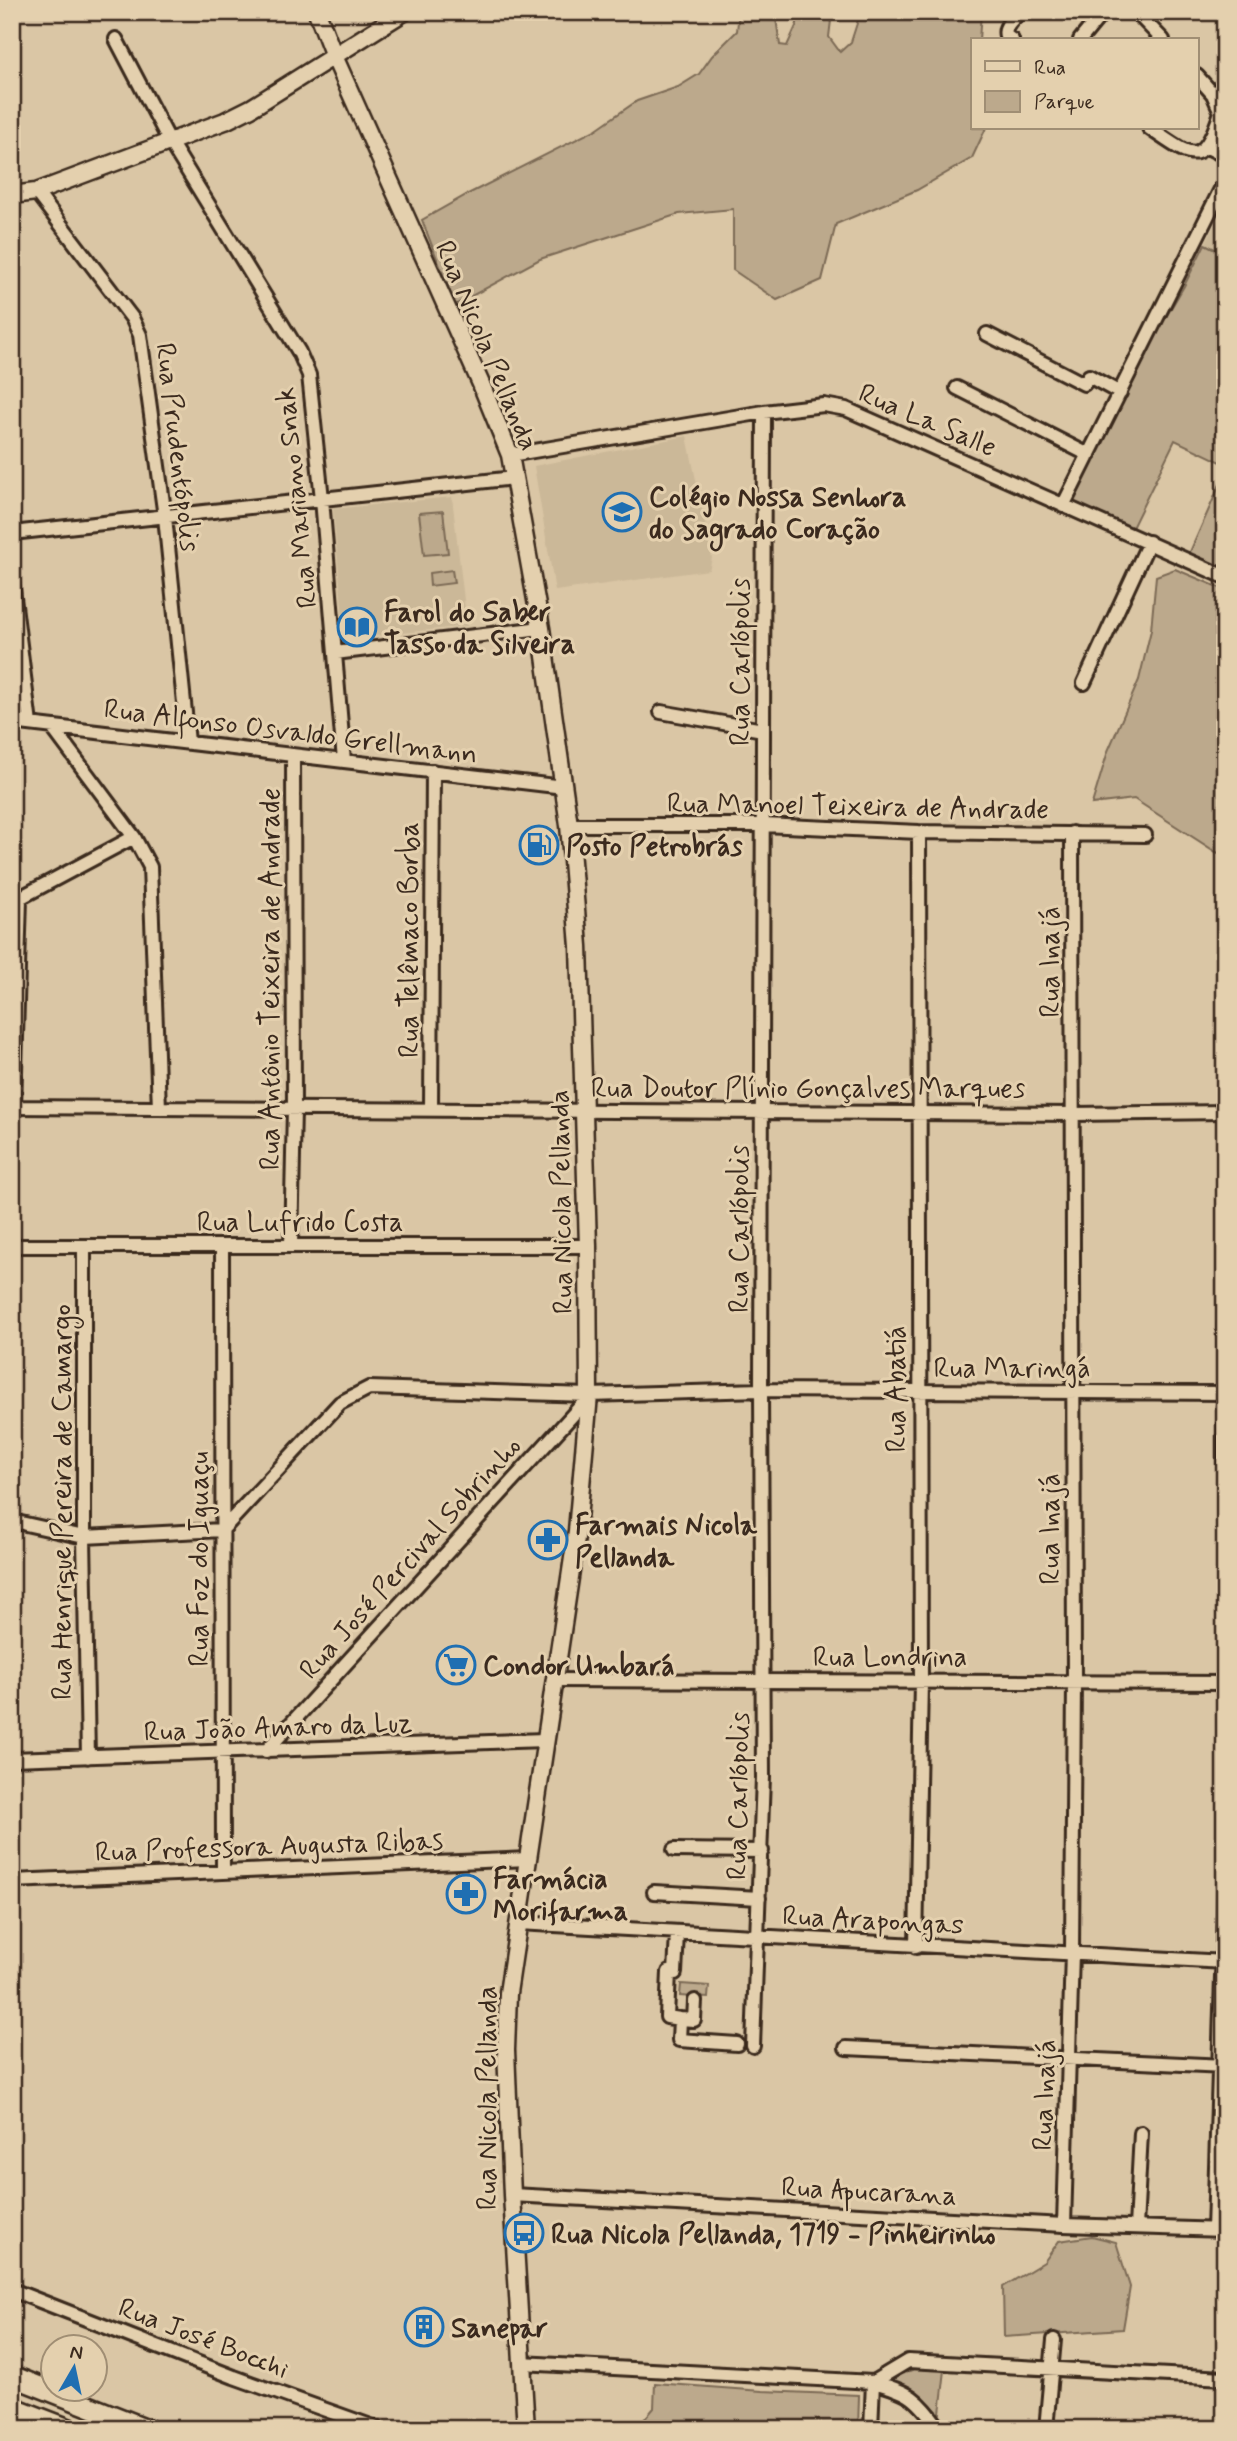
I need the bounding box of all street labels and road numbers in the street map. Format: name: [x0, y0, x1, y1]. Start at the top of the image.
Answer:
street label: Rua Nicola Pellanda: [425, 235, 547, 457]
street label: Rua Prudentópolis: [145, 341, 208, 554]
street label: Rua La Salle: [852, 376, 1002, 467]
street label: Rua Mariano Snak: [267, 385, 327, 610]
street label: Rua Carlópolis: [723, 578, 760, 746]
street label: Rua Alfonso Osvaldo Grellmann: [102, 691, 480, 776]
street label: Rua Manoel Teixeira de Andrade: [666, 786, 1049, 829]
street label: Rua Antônio Teixeira de Andrade: [253, 788, 290, 1170]
street label: Rua Telêmaco Borba: [392, 822, 429, 1058]
street label: Rua Inajá: [1033, 906, 1070, 1018]
street label: Rua Doutor Plínio Gonçalves Marques: [591, 1071, 1025, 1108]
street label: Rua Nicola Pellanda: [542, 1089, 583, 1315]
street label: Rua Carlópolis: [722, 1145, 759, 1313]
street label: Rua Lufrido Costa: [197, 1205, 403, 1242]
street label: Rua Henrique Pereira de Camargo: [45, 1304, 84, 1700]
street label: Rua Abatiá: [879, 1326, 916, 1452]
street label: Rua Maringá: [934, 1351, 1090, 1388]
street label: Rua José Percival Sobrinho: [292, 1429, 530, 1688]
street label: Rua Foz do Iguaçu: [182, 1451, 219, 1667]
street label: Rua Inajá: [1033, 1473, 1070, 1585]
street label: Rua Londrina: [813, 1640, 967, 1677]
street label: Rua João Amaro da Luz: [143, 1705, 413, 1752]
street label: Rua Carlópolis: [720, 1712, 759, 1880]
street label: Rua Professora Augusta Ribas: [94, 1823, 444, 1872]
street label: Rua Arapongas: [781, 1898, 965, 1945]
street label: Rua Nicola Pellanda: [470, 1986, 507, 2210]
street label: Rua Inajá: [1025, 2039, 1066, 2151]
street label: Rua Apucarana: [780, 2169, 958, 2219]
street label: Rua José Bocchi: [113, 2290, 294, 2389]

